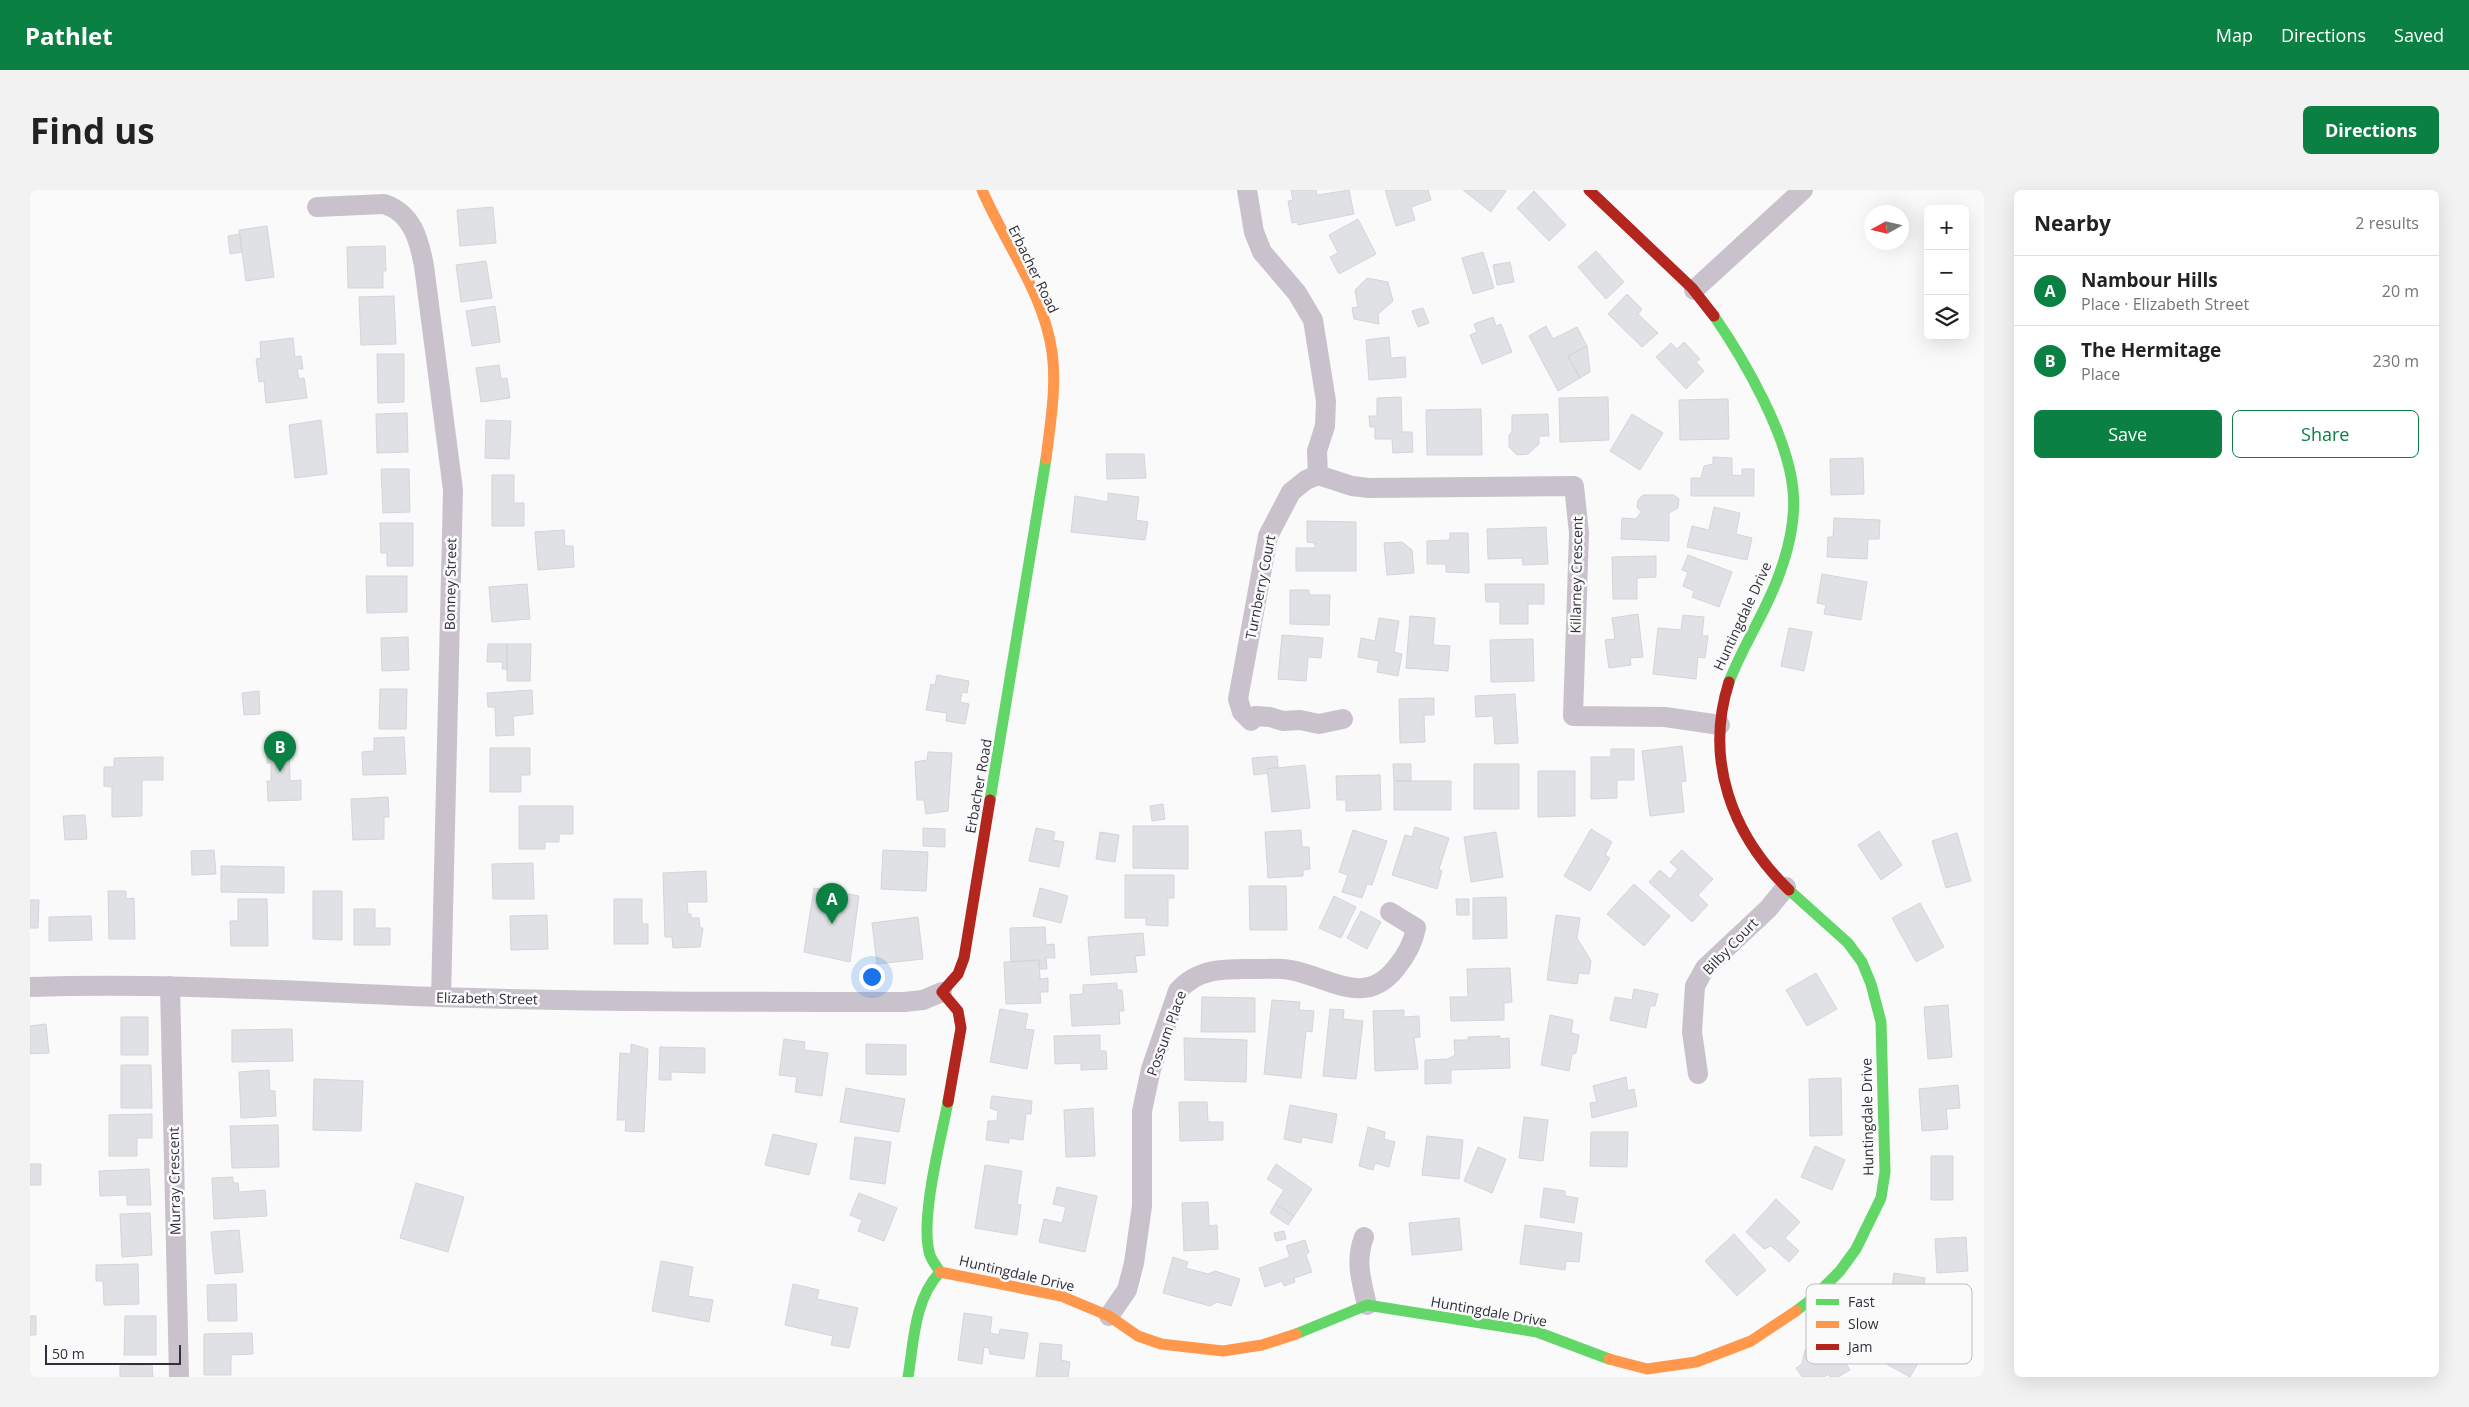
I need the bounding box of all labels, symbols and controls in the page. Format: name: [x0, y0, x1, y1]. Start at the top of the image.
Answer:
text: Pathlet: [25, 19, 113, 52]
text: Map: [2216, 23, 2253, 47]
text: Directions: [2281, 23, 2366, 47]
text: Saved: [2394, 23, 2444, 47]
button: Directions: [2303, 106, 2439, 154]
text: Find us: [30, 107, 155, 154]
north arrow: [1864, 205, 1909, 250]
map controls: [1924, 205, 1969, 340]
button: +: [1924, 205, 1969, 250]
text: Nearby: [2034, 209, 2111, 237]
text: 2 results: [2355, 212, 2419, 234]
street label: Erbacher Road: [1004, 222, 1064, 316]
button: −: [1924, 250, 1969, 295]
text: Nambour Hills: [2081, 267, 2218, 293]
text: A: [2044, 280, 2056, 302]
text: 20 m: [2382, 280, 2419, 302]
text: Place · Elizabeth Street: [2081, 293, 2249, 315]
button: layers: [1924, 295, 1969, 340]
text: The Hermitage: [2081, 337, 2221, 363]
text: B: [2045, 350, 2055, 372]
text: 230 m: [2373, 350, 2419, 372]
text: Place: [2081, 363, 2120, 385]
button: Save: [2034, 410, 2222, 458]
button: Share: [2232, 410, 2419, 458]
street label: Killarney Crescent: [1565, 516, 1587, 634]
street label: Turnberry Court: [1241, 533, 1279, 641]
street label: Bonney Street: [440, 538, 460, 630]
street label: Huntingdale Drive: [1708, 558, 1776, 673]
pin: B: [264, 731, 296, 772]
street label: Erbacher Road: [960, 737, 996, 835]
pin: A: [816, 883, 848, 924]
street label: Bilby Court: [1698, 914, 1762, 978]
your location: [859, 964, 885, 990]
street label: Possum Place: [1142, 987, 1190, 1078]
street label: Elizabeth Street: [436, 988, 538, 1008]
street label: Huntingdale Drive: [1856, 1058, 1878, 1176]
street label: Murray Crescent: [164, 1127, 184, 1235]
street label: Huntingdale Drive: [957, 1250, 1077, 1296]
legend: [1806, 1284, 1972, 1364]
street label: Huntingdale Drive: [1429, 1291, 1549, 1331]
text: Fast: [1848, 1292, 1875, 1311]
text: Slow: [1848, 1314, 1879, 1333]
text: Jam: [1846, 1337, 1873, 1356]
scale bar: [45, 1342, 181, 1365]
text: 50 m: [52, 1344, 85, 1363]

